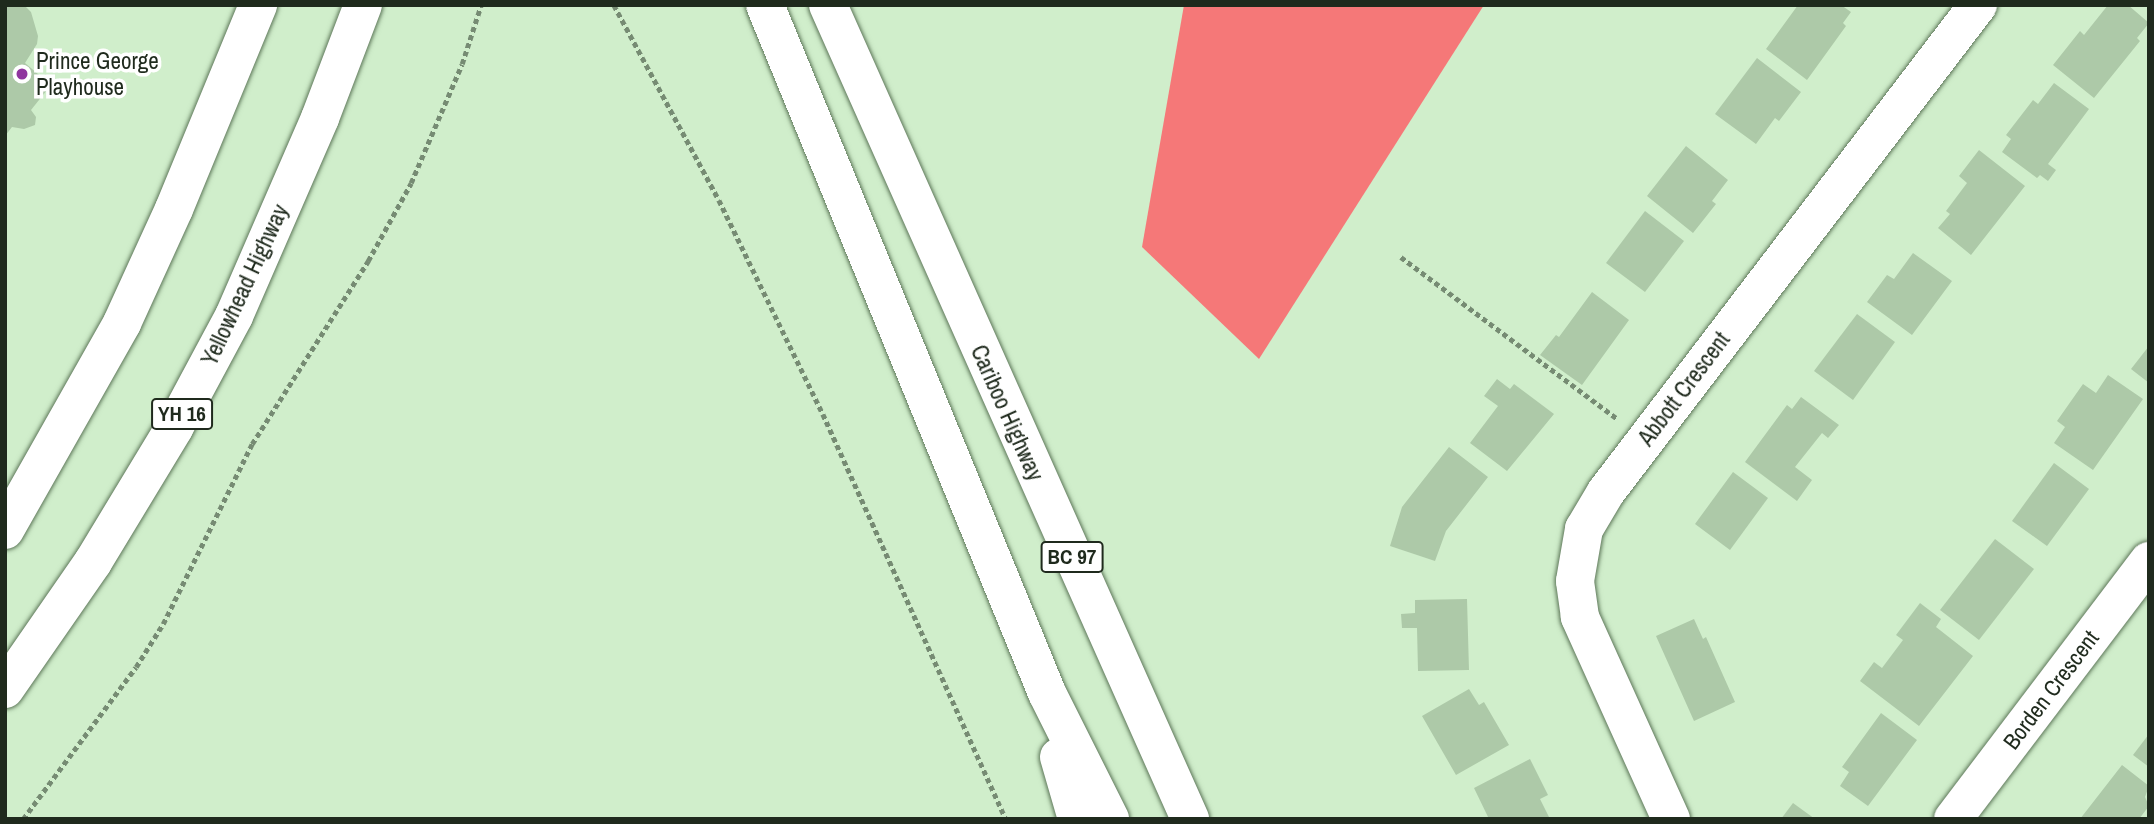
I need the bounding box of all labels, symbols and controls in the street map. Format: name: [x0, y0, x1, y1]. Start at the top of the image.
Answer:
place label: Prince George Playhouse: [36, 47, 159, 101]
marker: Prince George Playhouse: [14, 66, 30, 82]
street label: Yellowhead Highway: [196, 200, 294, 370]
street label: Abbott Crescent: [1632, 327, 1736, 451]
street label: Cariboo Highway: [965, 341, 1049, 485]
road number: YH 16: [150, 396, 214, 432]
road number: BC 97: [1040, 540, 1104, 574]
street label: Borden Crescent: [1997, 625, 2105, 755]

